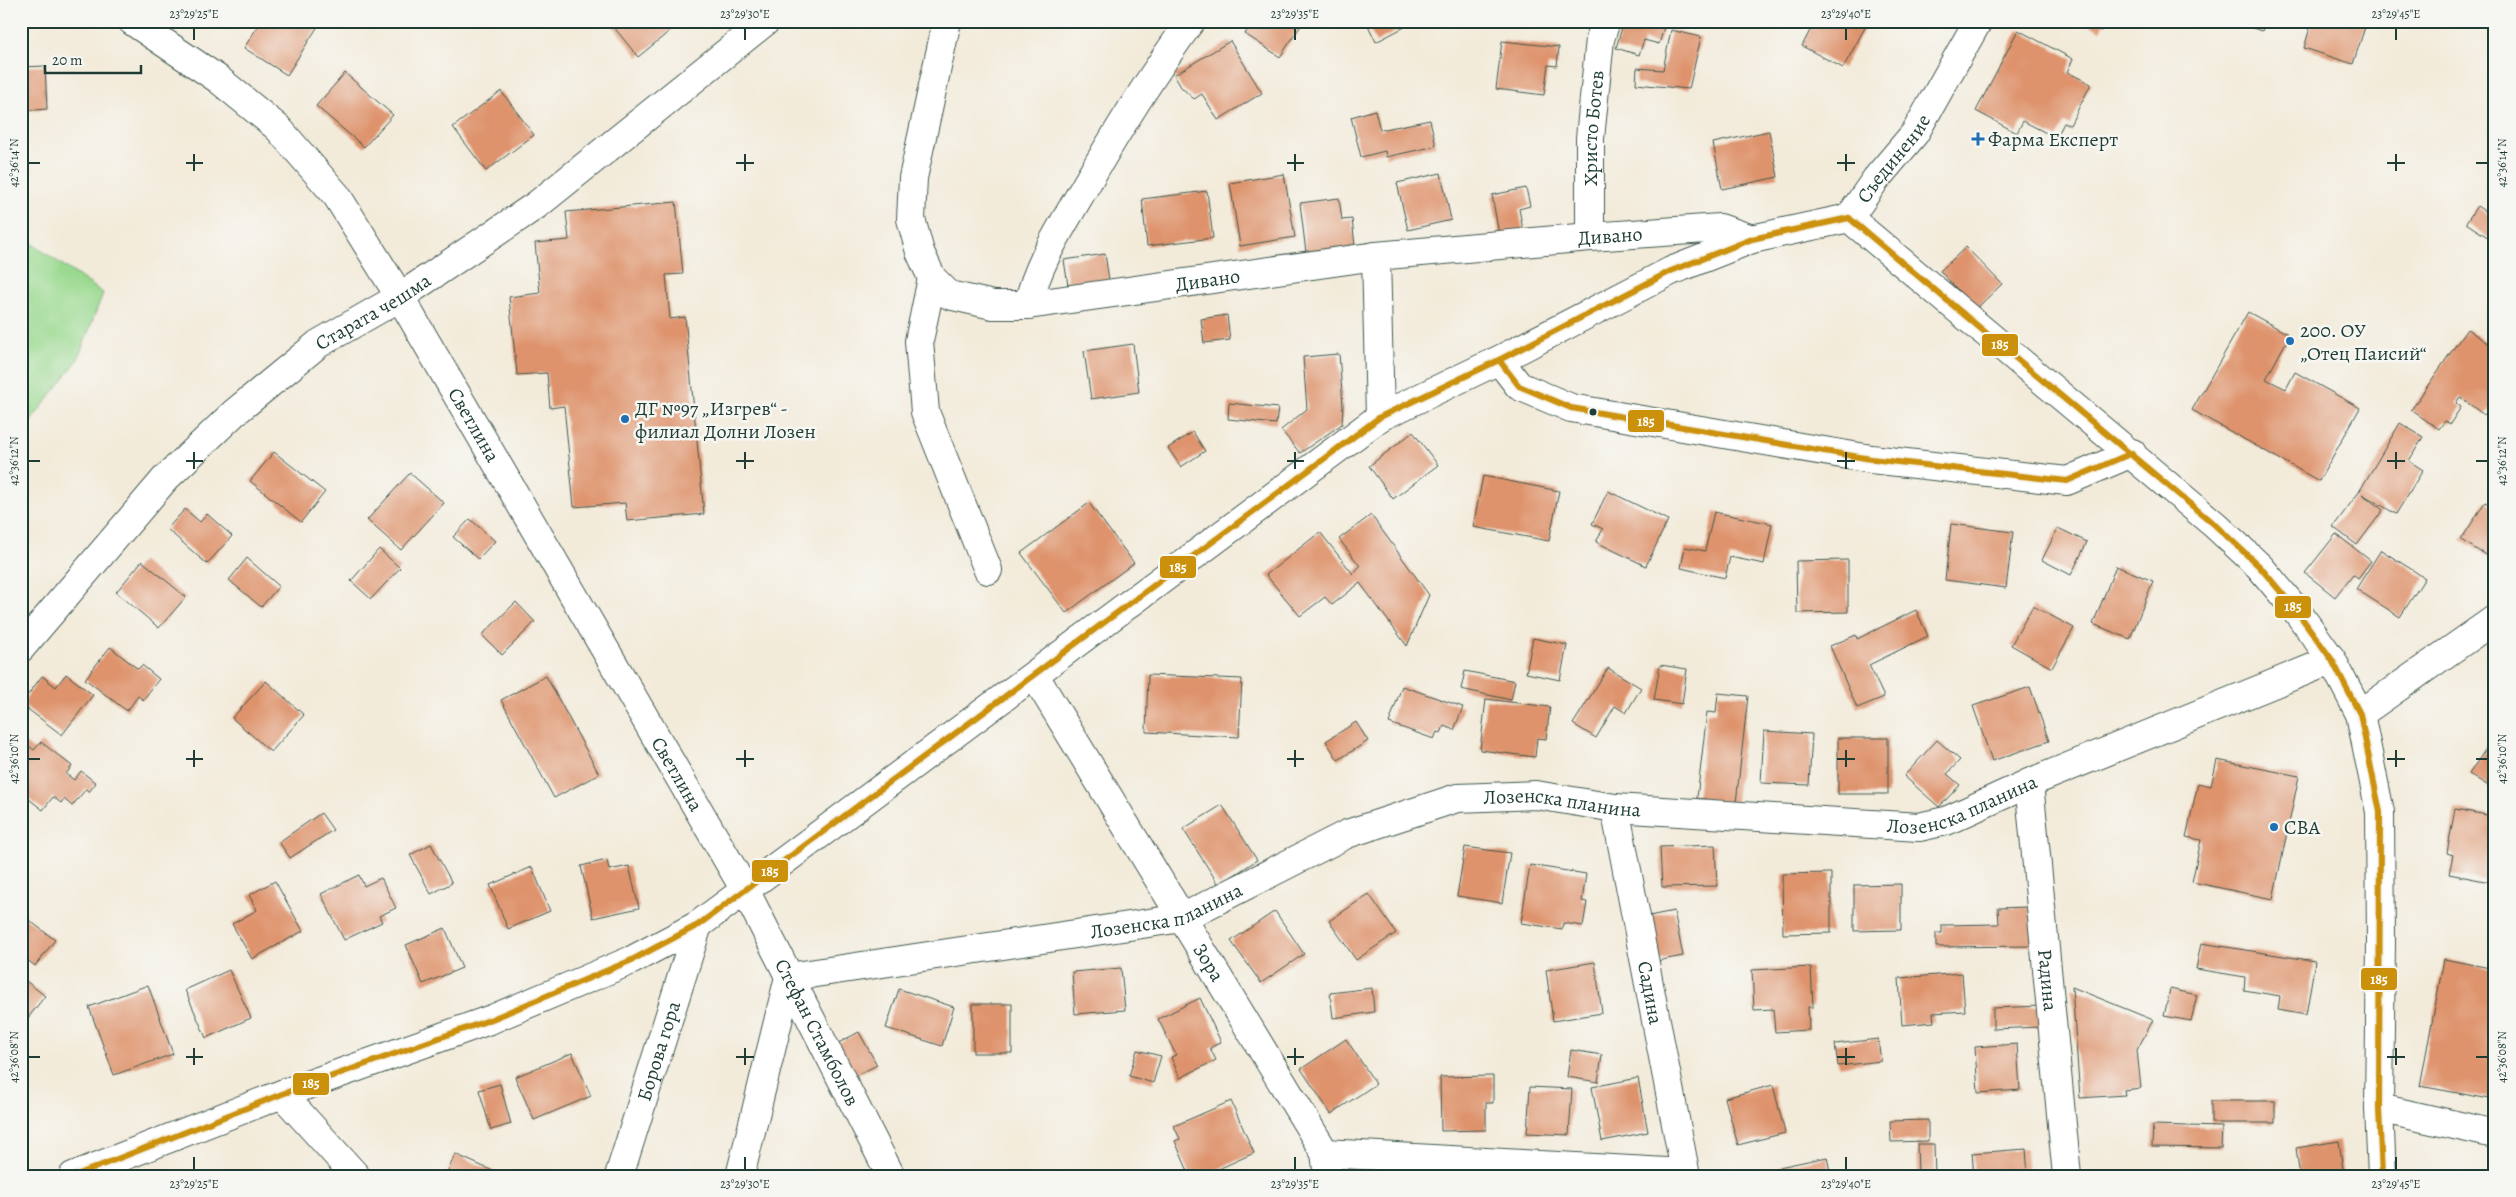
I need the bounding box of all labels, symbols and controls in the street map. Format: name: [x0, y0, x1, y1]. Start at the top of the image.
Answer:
text: 23°29'25"E: [169, 6, 219, 22]
text: 23°29'30"E: [720, 6, 770, 22]
text: 23°29'35"E: [1271, 6, 1319, 22]
text: 23°29'40"E: [1821, 6, 1871, 22]
text: 23°29'45"E: [2372, 6, 2420, 22]
scale bar: [45, 42, 141, 74]
text: 20 m: [52, 50, 83, 70]
street label: Христо Ботев: [1576, 69, 1610, 186]
street label: Съединение: [1850, 109, 1937, 208]
place label: Фарма Експерт: [1988, 126, 2118, 153]
marker: Фарма Експерт: [1972, 133, 1984, 145]
text: 42°36'14"N: [6, 138, 22, 188]
text: 42°36'14"N: [2494, 138, 2510, 188]
street label: Дивано: [1576, 220, 1643, 252]
street label: Дивано: [1173, 262, 1242, 298]
street label: Старата чешма: [310, 266, 437, 356]
place label: 200. ОУ „Отец Паисий“: [2300, 317, 2427, 367]
line badge: 185: [1981, 333, 2019, 357]
text: 185: [1991, 335, 2009, 354]
marker: 200. ОУ „Отец Паисий“: [2284, 335, 2296, 347]
street label: Светлина: [442, 382, 507, 468]
place label: ДГ №97 „Изгрев“ - филиал Долни Лозен: [635, 395, 816, 445]
unlabelled marker: [1588, 407, 1598, 417]
line badge: 185: [1627, 409, 1665, 433]
text: 185: [1637, 412, 1655, 431]
marker: ДГ №97 „Изгрев“ - филиал Долни Лозен: [619, 413, 631, 425]
text: 42°36'12"N: [6, 436, 22, 486]
text: 42°36'12"N: [2494, 436, 2510, 486]
line badge: 185: [1159, 555, 1197, 579]
text: 185: [1169, 558, 1187, 577]
line badge: 185: [2274, 595, 2312, 619]
text: 185: [2284, 597, 2302, 616]
street label: Светлина: [645, 732, 710, 817]
text: 42°36'10"N: [6, 734, 22, 784]
text: 42°36'10"N: [2494, 734, 2510, 784]
street label: Лозенска планина: [1886, 767, 2042, 840]
street label: Лозенска планина: [1483, 782, 1643, 823]
place label: CBA: [2284, 814, 2320, 841]
marker: CBA: [2268, 821, 2280, 833]
line badge: 185: [751, 859, 789, 883]
text: 185: [761, 862, 779, 881]
street label: Лозенска планина: [1088, 876, 1248, 945]
street label: Зора: [1187, 938, 1231, 987]
street label: Радина: [2032, 948, 2065, 1013]
street label: Стефан Стамболов: [769, 954, 866, 1110]
street label: Садина: [1631, 959, 1670, 1027]
line badge: 185: [2360, 967, 2398, 991]
text: 185: [2370, 970, 2388, 989]
street label: Борова гора: [630, 997, 687, 1105]
text: 42°36'08"N: [6, 1031, 22, 1083]
text: 42°36'08"N: [2494, 1031, 2510, 1083]
line badge: 185: [292, 1072, 330, 1096]
text: 185: [302, 1074, 320, 1093]
text: 23°29'25"E: [169, 1176, 219, 1192]
text: 23°29'30"E: [720, 1176, 770, 1192]
text: 23°29'35"E: [1271, 1176, 1319, 1192]
text: 23°29'40"E: [1821, 1176, 1871, 1192]
text: 23°29'45"E: [2372, 1176, 2420, 1192]

